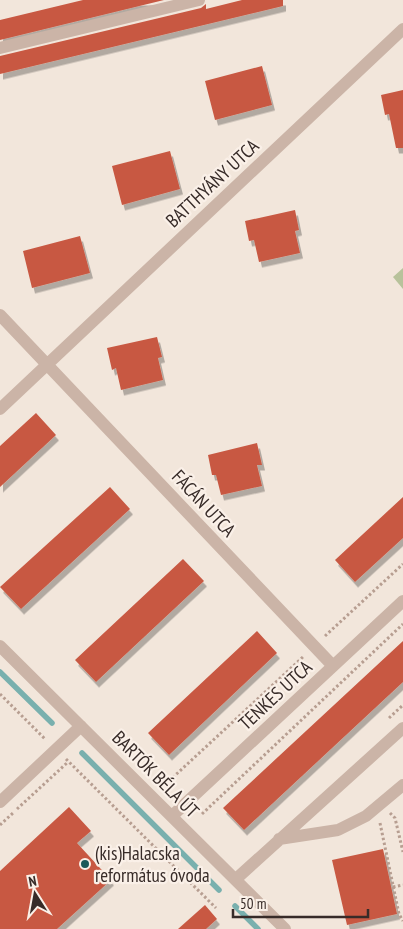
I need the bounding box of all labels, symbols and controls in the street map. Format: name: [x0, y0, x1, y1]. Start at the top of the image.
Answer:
street label: BATTHYÁNY UTCA: [161, 134, 263, 232]
street label: FÁCÁN UTCA: [167, 465, 241, 541]
street label: TENKES UTCA: [233, 655, 317, 735]
street label: BARTÓK BÉLA ÚT: [107, 725, 205, 823]
place label: (kis)Halacska református óvoda: [95, 841, 210, 887]
marker: (kis)Halacska református óvoda: [79, 858, 91, 870]
north arrow: [10, 869, 60, 919]
text: N: [27, 872, 38, 891]
scale bar: [233, 886, 368, 918]
text: 50 m: [240, 894, 266, 913]

